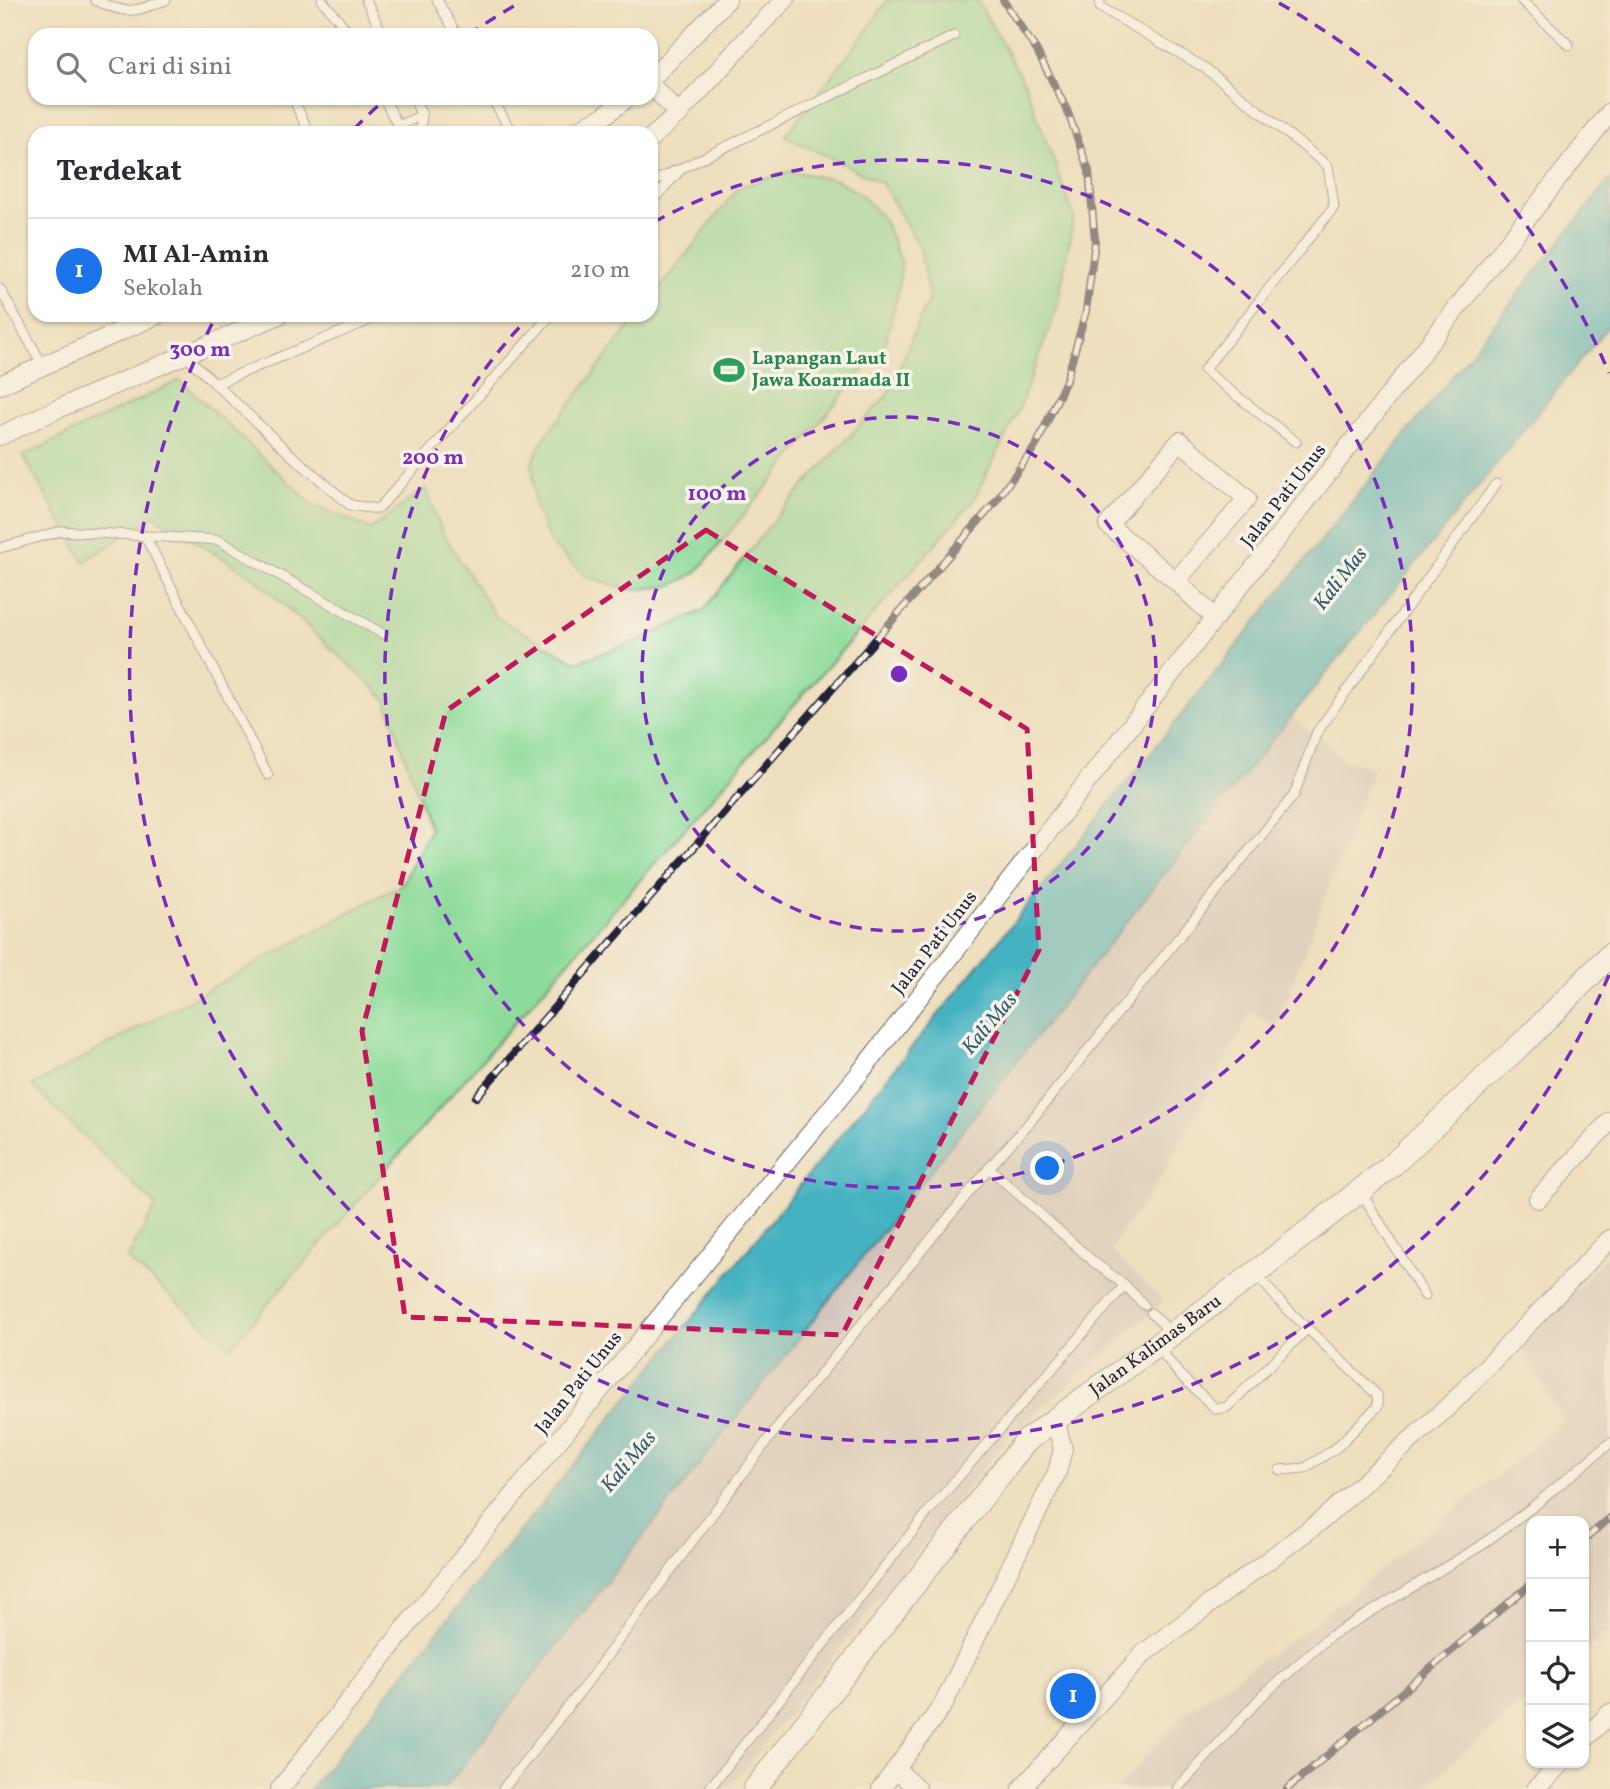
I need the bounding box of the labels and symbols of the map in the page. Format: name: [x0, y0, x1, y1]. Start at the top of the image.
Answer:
text: 300 m: [170, 336, 230, 365]
place label: Lapangan Laut Jawa Koarmada II: [751, 346, 910, 394]
sports icon: Lapangan Laut Jawa Koarmada II: [712, 353, 746, 387]
street label: Jalan Pati Unus: [1235, 439, 1333, 553]
text: 200 m: [402, 444, 464, 473]
text: 100 m: [687, 480, 747, 509]
water label: Kali Mas: [1307, 541, 1375, 617]
centre of rings: [887, 662, 911, 686]
street label: Jalan Pati Unus: [886, 886, 984, 1000]
water label: Kali Mas: [955, 987, 1025, 1061]
your location: [1030, 1151, 1064, 1185]
street label: Jalan Kalimas Baru: [1084, 1289, 1227, 1403]
street label: Jalan Pati Unus: [529, 1326, 629, 1440]
water label: Kali Mas: [594, 1425, 664, 1499]
pin: 1: [1050, 1670, 1096, 1722]

